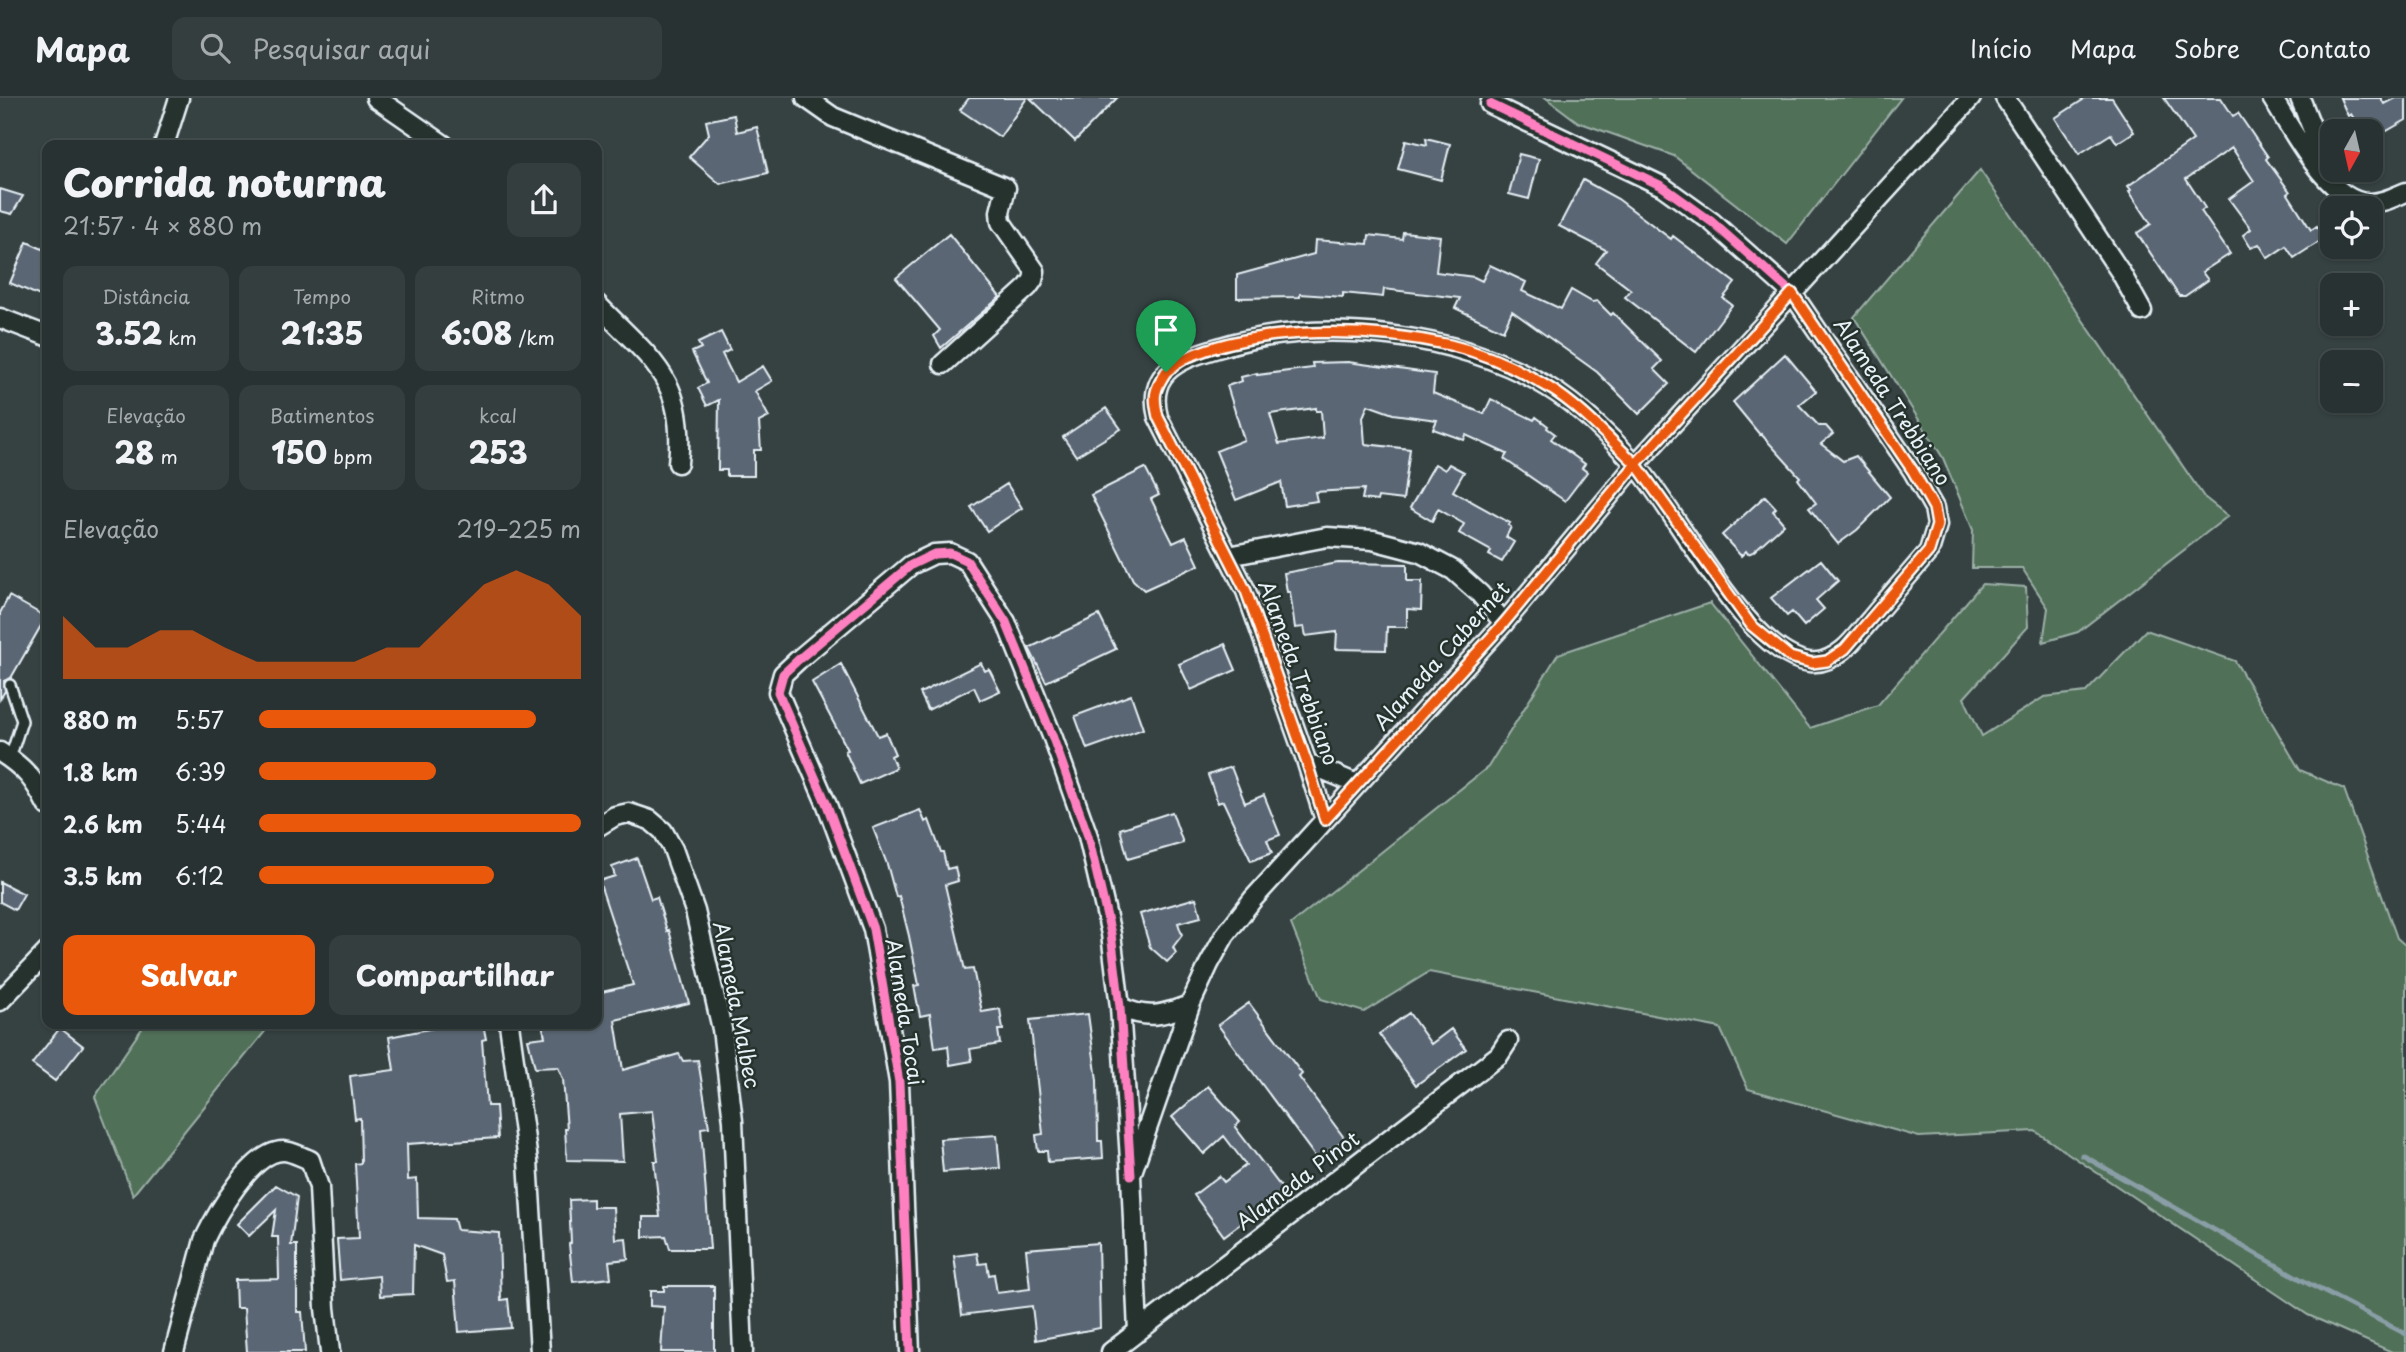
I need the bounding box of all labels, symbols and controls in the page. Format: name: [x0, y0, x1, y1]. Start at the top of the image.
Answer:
search box: [172, 17, 662, 80]
text: Mapa: [35, 23, 130, 73]
icon: search: [196, 29, 234, 67]
text: Pesquisar aqui: [252, 29, 431, 68]
text: Início: [1970, 30, 2032, 66]
text: Mapa: [2070, 30, 2136, 66]
text: Sobre: [2174, 30, 2240, 66]
text: Contato: [2278, 30, 2371, 66]
north arrow: [2320, 119, 2384, 182]
map controls: [2320, 119, 2383, 413]
text: Corrida noturna: [63, 153, 386, 210]
button: share: [507, 163, 581, 237]
button: locate: [2320, 196, 2383, 259]
text: 21:57 · 4 × 880 m: [63, 208, 262, 243]
button: +: [2320, 273, 2383, 336]
text: Distância: [102, 282, 190, 310]
text: Tempo: [293, 282, 351, 310]
text: Ritmo: [471, 282, 525, 310]
pin: [1136, 300, 1196, 372]
text: 3.52: [95, 310, 162, 355]
text: 21:35: [280, 310, 364, 355]
text: 6:08: [441, 310, 512, 355]
street label: Alameda Trebbiano: [1827, 310, 1960, 491]
icon: arrive: [1147, 311, 1185, 349]
text: km: [162, 323, 197, 351]
text: /km: [512, 323, 555, 351]
button: −: [2320, 350, 2383, 413]
text: Elevação: [106, 401, 186, 429]
text: Batimentos: [270, 401, 374, 429]
text: kcal: [479, 401, 517, 429]
text: 28: [114, 429, 154, 474]
text: 150: [271, 429, 327, 474]
text: 253: [469, 429, 527, 474]
text: m: [154, 442, 178, 470]
text: bpm: [327, 442, 373, 470]
text: Elevação: [63, 511, 159, 546]
text: 219–225 m: [456, 511, 581, 546]
street label: Alameda Cabernet: [1365, 573, 1516, 736]
street label: Alameda Trebbiano: [1251, 575, 1348, 769]
text: 880 m: [63, 702, 138, 737]
text: 5:57: [175, 702, 224, 737]
text: 1.8 km: [63, 754, 138, 789]
text: 6:39: [175, 754, 226, 789]
text: 2.6 km: [63, 806, 143, 841]
text: 5:44: [175, 806, 227, 841]
text: 3.5 km: [63, 858, 143, 893]
text: 6:12: [175, 858, 224, 893]
street label: Alameda Malbec: [706, 918, 770, 1091]
button: Salvar: [63, 935, 315, 1015]
button: Compartilhar: [329, 935, 581, 1015]
street label: Alameda Tocai: [879, 936, 933, 1088]
street label: Alameda Pinot: [1228, 1122, 1366, 1237]

